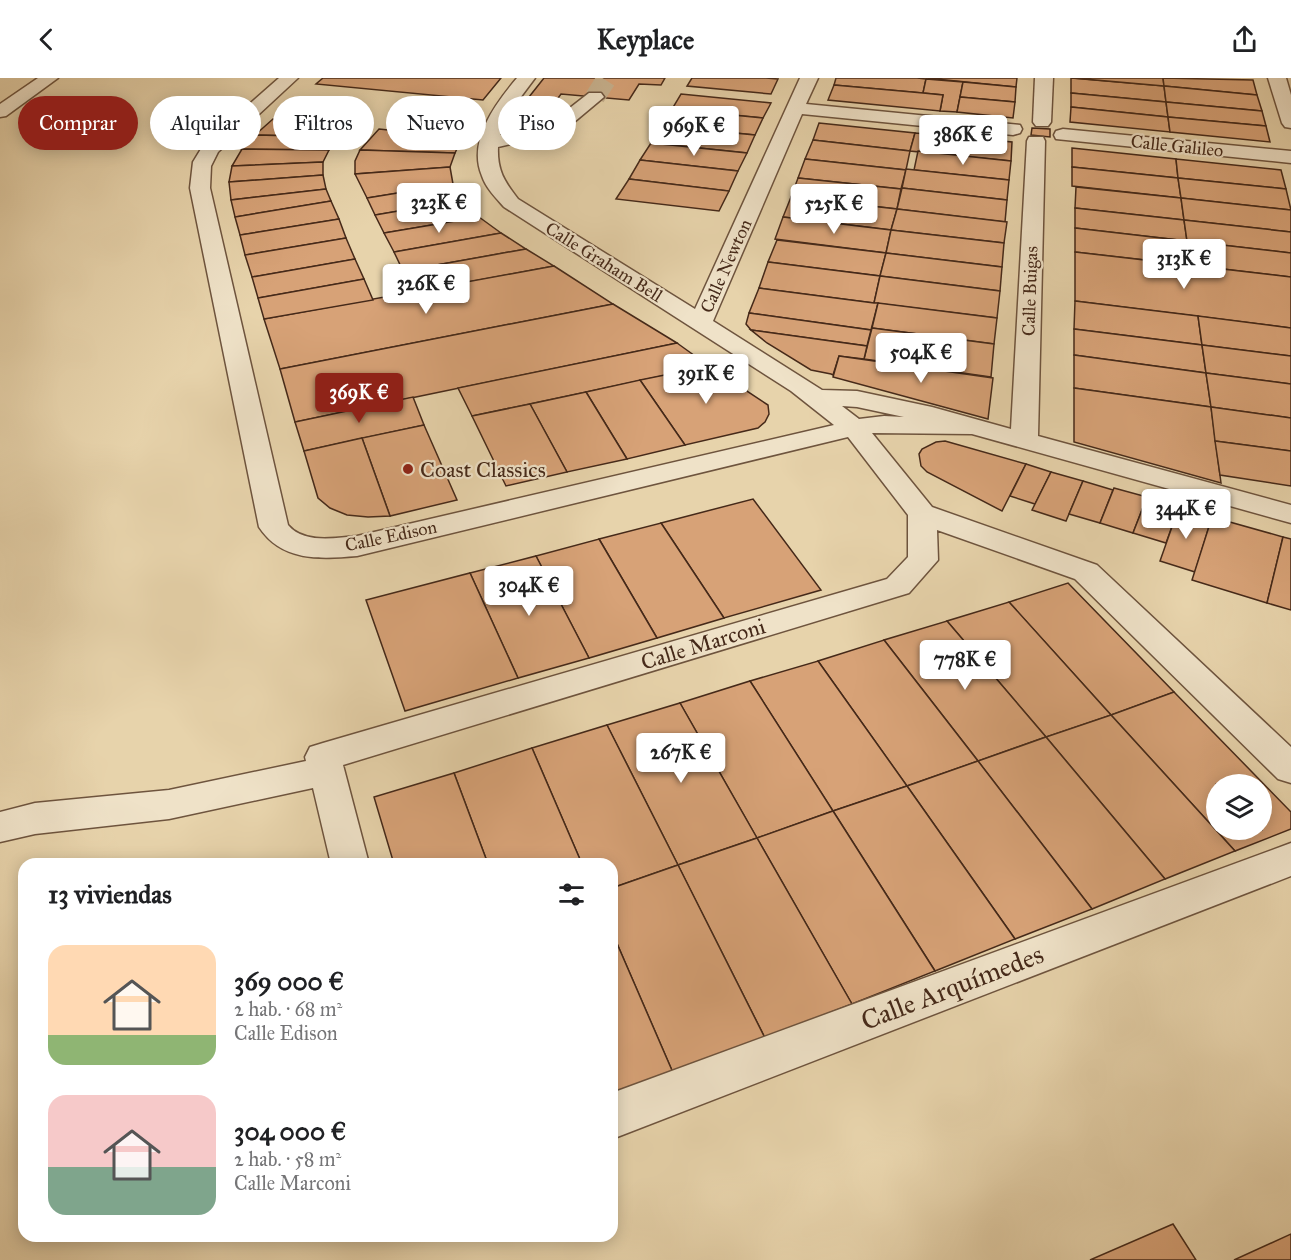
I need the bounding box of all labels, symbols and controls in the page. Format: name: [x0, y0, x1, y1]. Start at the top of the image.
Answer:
icon: back: [30, 23, 63, 56]
text: Keyplace: [597, 23, 694, 56]
icon: share: [1228, 23, 1261, 56]
chip: Comprar: [18, 96, 138, 150]
chip: Alquilar: [150, 96, 261, 150]
chip: Filtros: [273, 96, 374, 150]
chip: Nuevo: [386, 96, 486, 150]
chip: Piso: [498, 96, 576, 150]
pin: 969K €: [645, 106, 743, 157]
text: 969K €: [663, 113, 725, 137]
pin: 386K €: [914, 115, 1012, 166]
text: 386K €: [933, 122, 993, 146]
street label: Calle Galileo: [1130, 130, 1224, 162]
pin: 323K €: [390, 183, 488, 234]
pin: 525K €: [785, 184, 883, 235]
text: 323K €: [411, 190, 467, 214]
text: 525K €: [805, 191, 863, 215]
street label: Calle Newton: [696, 215, 757, 316]
street label: Calle Graham Bell: [541, 217, 667, 307]
pin: 313K €: [1135, 239, 1233, 290]
street label: Calle Buigas: [1017, 246, 1044, 336]
text: 313K €: [1157, 246, 1211, 270]
pin: 326K €: [377, 264, 475, 315]
text: 326K €: [397, 271, 455, 295]
pin: 504K €: [872, 333, 970, 384]
text: 504K €: [890, 340, 952, 364]
pin: 391K €: [657, 354, 755, 405]
text: 391K €: [677, 361, 735, 385]
pin: 369K €: [310, 373, 408, 424]
text: 369K €: [329, 380, 389, 404]
place label: Coast Classics: [420, 456, 546, 483]
marker: Coast Classics: [401, 462, 415, 476]
pin: 344K €: [1137, 489, 1235, 540]
text: 344K €: [1156, 496, 1216, 520]
street label: Calle Edison: [343, 515, 439, 556]
pin: 304K €: [480, 566, 578, 617]
text: 304K €: [498, 573, 560, 597]
street label: Calle Marconi: [638, 612, 768, 676]
pin: 778K €: [916, 640, 1014, 691]
text: 778K €: [934, 647, 996, 671]
pin: 267K €: [632, 733, 730, 784]
text: 267K €: [650, 740, 712, 764]
map controls: [1206, 774, 1272, 840]
button: layers: [1206, 774, 1272, 840]
text: 13 viviendas: [48, 878, 172, 910]
icon: filters: [555, 878, 588, 911]
street label: Calle Arquímedes: [856, 937, 1048, 1038]
text: 369 000 €: [234, 965, 344, 997]
icon: home: [96, 969, 168, 1041]
text: 2 hab. · 68 m²: [234, 997, 342, 1021]
text: Calle Edison: [234, 1021, 338, 1045]
text: 304 000 €: [234, 1115, 346, 1147]
icon: home: [96, 1119, 168, 1191]
text: 2 hab. · 58 m²: [234, 1147, 341, 1171]
text: Calle Marconi: [234, 1171, 351, 1195]

